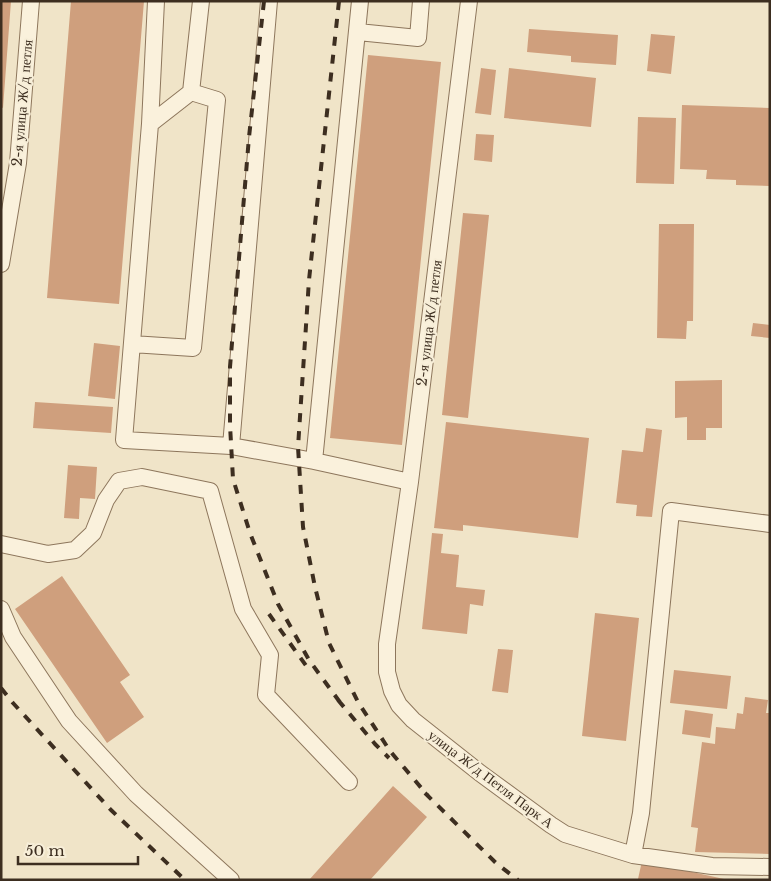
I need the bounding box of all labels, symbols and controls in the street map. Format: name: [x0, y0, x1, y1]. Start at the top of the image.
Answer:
street label: 2-я улица Ж/д петля: [7, 38, 37, 167]
street label: 2-я улица Ж/д петля: [412, 258, 446, 387]
street label: улица Ж/д Петля Парк А: [425, 726, 558, 833]
scale bar: [18, 834, 138, 866]
text: 50 m: [25, 841, 65, 860]

